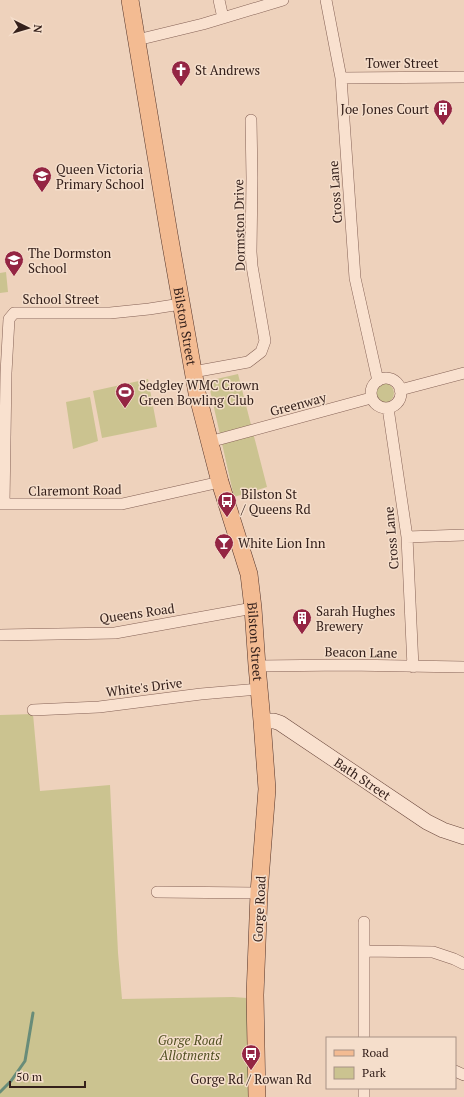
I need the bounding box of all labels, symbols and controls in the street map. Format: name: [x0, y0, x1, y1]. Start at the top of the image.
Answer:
north arrow: [8, 8, 48, 48]
text: N: [31, 24, 45, 34]
street label: Tower Street: [366, 54, 439, 72]
church icon: St Andrews: [170, 59, 192, 87]
place label: St Andrews: [195, 61, 260, 79]
building icon: Joe Jones Court: [432, 98, 454, 126]
place label: Joe Jones Court: [340, 100, 429, 118]
place label: Queen Victoria Primary School: [56, 160, 144, 193]
street label: Cross Lane: [324, 160, 346, 224]
school or university icon: Queen Victoria Primary School: [31, 165, 53, 193]
street label: Dormston Drive: [229, 179, 249, 271]
place label: The Dormston School: [28, 244, 112, 277]
school or university icon: The Dormston School: [3, 249, 25, 277]
street label: Bilston Street: [170, 286, 201, 367]
street label: School Street: [23, 290, 100, 308]
place label: Sedgley WMC Crown Green Bowling Club: [139, 376, 259, 409]
sports icon: Sedgley WMC Crown Green Bowling Club: [114, 381, 136, 409]
street label: Greenway: [268, 388, 328, 420]
street label: Claremont Road: [28, 480, 122, 500]
place label: Bilston St / Queens Rd: [240, 485, 311, 518]
bus stop icon: Bilston St / Queens Rd: [216, 490, 238, 518]
street label: Cross Lane: [379, 506, 403, 570]
bar icon: White Lion Inn: [213, 532, 235, 560]
place label: White Lion Inn: [238, 534, 326, 552]
street label: Queens Road: [98, 599, 176, 627]
street label: Bilston Street: [243, 601, 267, 682]
place label: Sarah Hughes Brewery: [316, 602, 395, 635]
building icon: Sarah Hughes Brewery: [291, 607, 313, 635]
street label: Beacon Lane: [324, 642, 398, 662]
street label: White's Drive: [105, 673, 183, 701]
street label: Bath Street: [331, 753, 395, 804]
street label: Gorge Road: [248, 875, 270, 943]
park label: Gorge Road Allotments: [158, 1031, 223, 1064]
legend: [326, 1037, 456, 1089]
bus stop icon: Gorge Rd / Rowan Rd: [240, 1043, 262, 1071]
text: Road: [362, 1045, 389, 1060]
scale bar: [10, 1063, 85, 1089]
text: Park: [362, 1065, 387, 1080]
text: 50 m: [16, 1069, 43, 1084]
place label: Gorge Rd / Rowan Rd: [190, 1070, 312, 1088]

